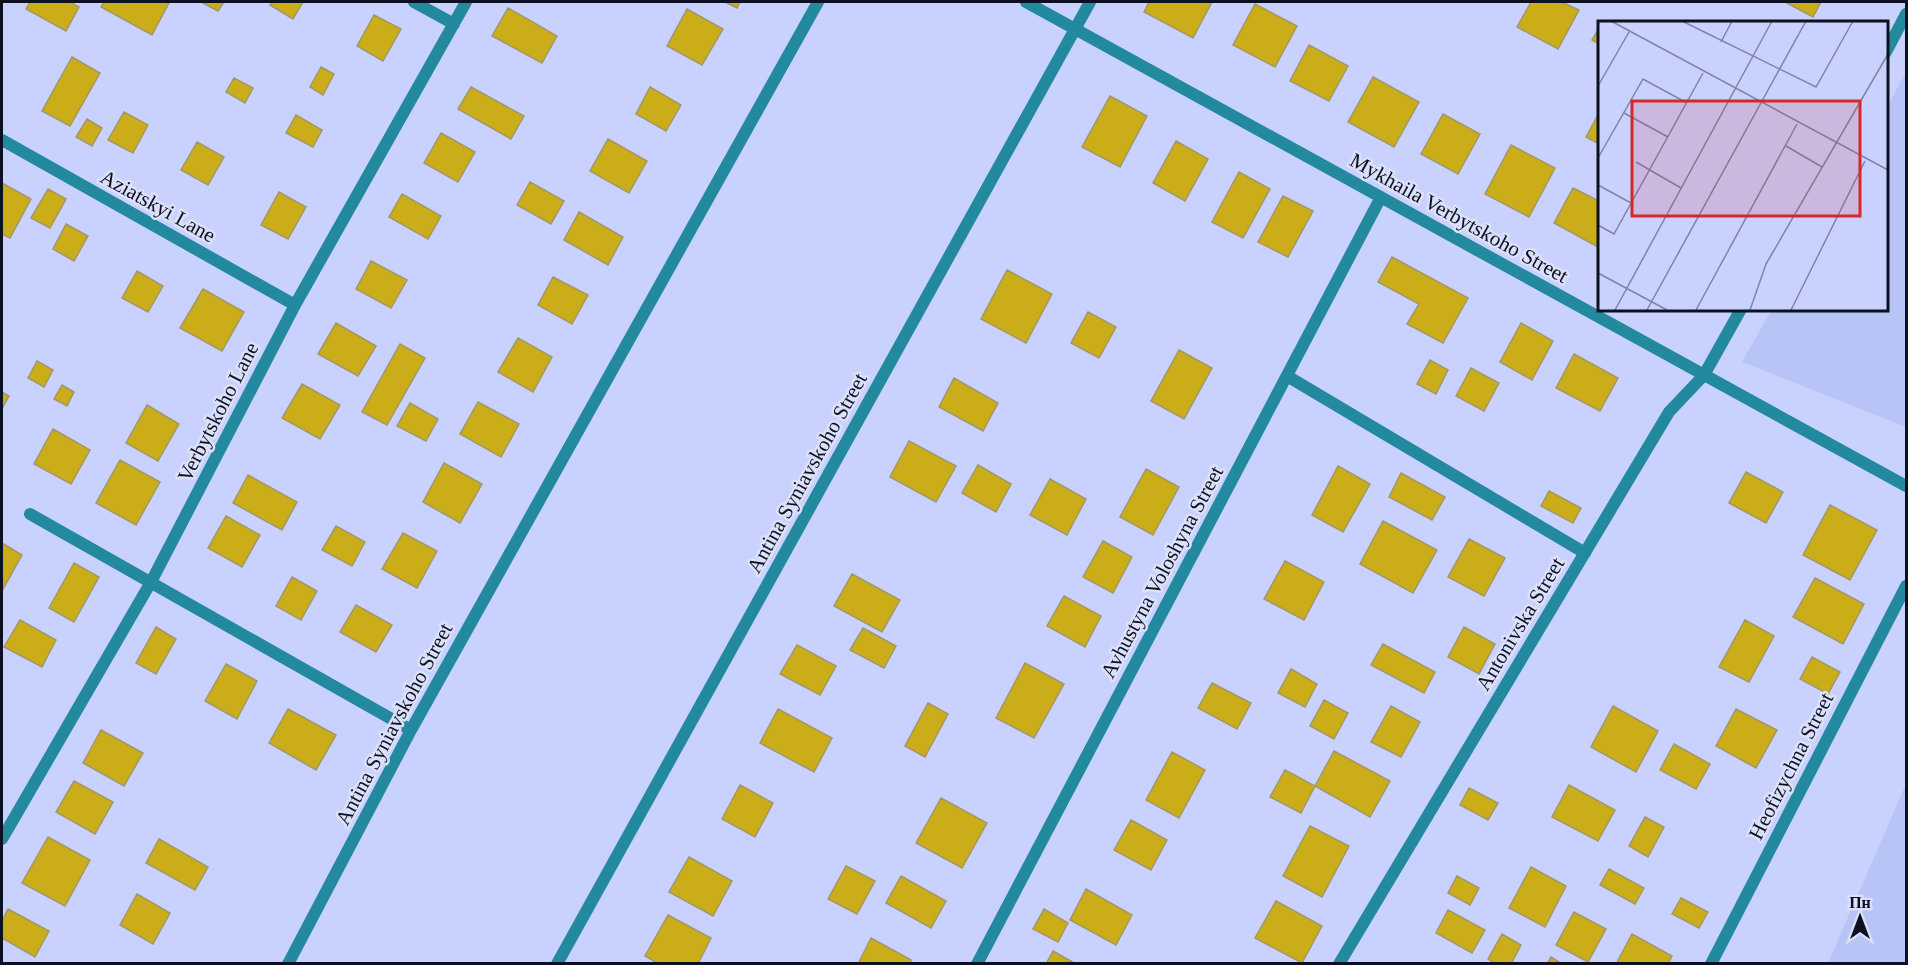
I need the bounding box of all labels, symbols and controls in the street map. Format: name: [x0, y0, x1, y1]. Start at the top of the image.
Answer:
inset map: [1598, 21, 1887, 310]
street label: Mykhaila Verbytskoho Street: [1346, 148, 1572, 288]
street label: Aziatskyi Lane: [96, 165, 220, 247]
street label: Verbytskoho Lane: [172, 338, 264, 486]
street label: Antina Syniavskoho Street: [742, 369, 872, 577]
street label: Avhustyna Voloshyna Street: [1096, 462, 1228, 682]
street label: Antonivska Street: [1471, 553, 1569, 695]
street label: Antina Syniavskoho Street: [331, 619, 458, 829]
street label: Heofizychna Street: [1744, 688, 1838, 843]
north arrow: [1830, 887, 1890, 947]
text: Пн: [1849, 894, 1871, 911]

